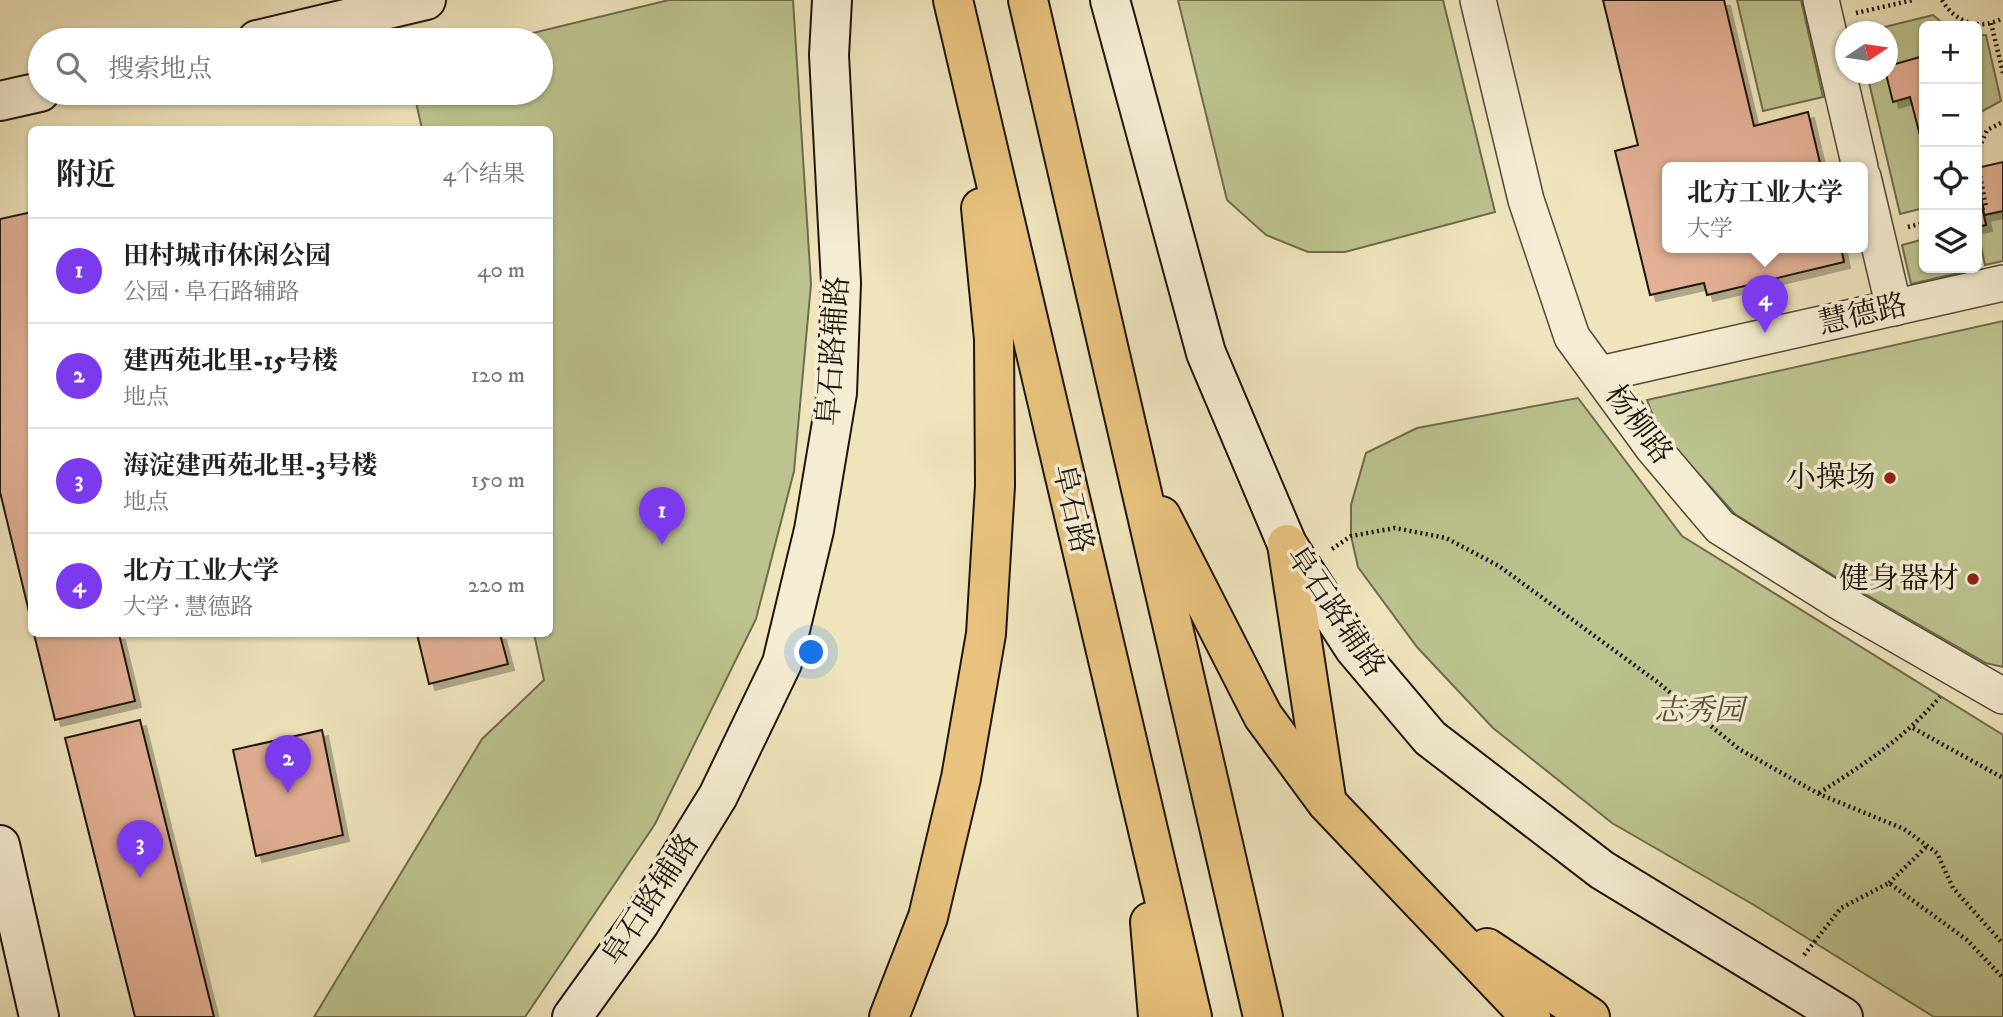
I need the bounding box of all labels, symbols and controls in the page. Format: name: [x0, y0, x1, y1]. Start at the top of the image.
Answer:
north arrow: [1835, 21, 1898, 84]
map controls: [1919, 21, 1982, 273]
button: +: [1919, 21, 1982, 84]
search box: [28, 28, 553, 105]
icon: search: [52, 48, 90, 86]
text: 搜索地点: [108, 53, 212, 86]
button: −: [1919, 84, 1982, 147]
button: locate: [1919, 147, 1982, 210]
text: 附近: [56, 157, 116, 194]
text: 4个结果: [443, 160, 525, 189]
popup: [1662, 162, 1868, 253]
text: 北方工业大学: [1687, 177, 1843, 210]
button: layers: [1919, 210, 1982, 273]
text: 大学: [1687, 215, 1733, 244]
text: 田村城市休闲公园: [123, 240, 331, 273]
text: 1: [75, 256, 83, 285]
text: 40 m: [477, 256, 525, 285]
street label: 阜石路辅路: [810, 275, 858, 427]
pin: 4: [1742, 275, 1788, 333]
text: 公园 · 阜石路辅路: [123, 278, 299, 307]
street label: 慧德路: [1815, 287, 1911, 343]
text: 建西苑北里-15号楼: [123, 345, 338, 378]
text: 2: [73, 361, 85, 390]
text: 120 m: [471, 361, 525, 390]
street label: 杨柳路: [1596, 378, 1680, 472]
text: 地点: [123, 383, 169, 412]
text: 海淀建西苑北里-3号楼: [123, 450, 377, 483]
place label: 小操场: [1786, 460, 1876, 497]
street label: 阜石路: [1044, 461, 1100, 557]
text: 3: [75, 466, 83, 495]
text: 150 m: [471, 466, 525, 495]
marker: 小操场: [1882, 470, 1898, 486]
pin: 1: [639, 487, 685, 545]
text: 地点: [123, 488, 169, 517]
street label: 阜石路辅路: [1278, 539, 1392, 685]
text: 北方工业大学: [123, 555, 279, 588]
place label: 健身器材: [1839, 561, 1959, 598]
text: 4: [72, 571, 86, 600]
text: 220 m: [468, 571, 525, 600]
marker: 健身器材: [1965, 571, 1981, 587]
text: 大学 · 慧德路: [123, 593, 253, 622]
your location: [794, 635, 828, 669]
park label: 志秀园: [1654, 693, 1748, 730]
pin: 2: [265, 735, 311, 793]
pin: 3: [117, 820, 163, 878]
street label: 阜石路辅路: [595, 827, 707, 973]

